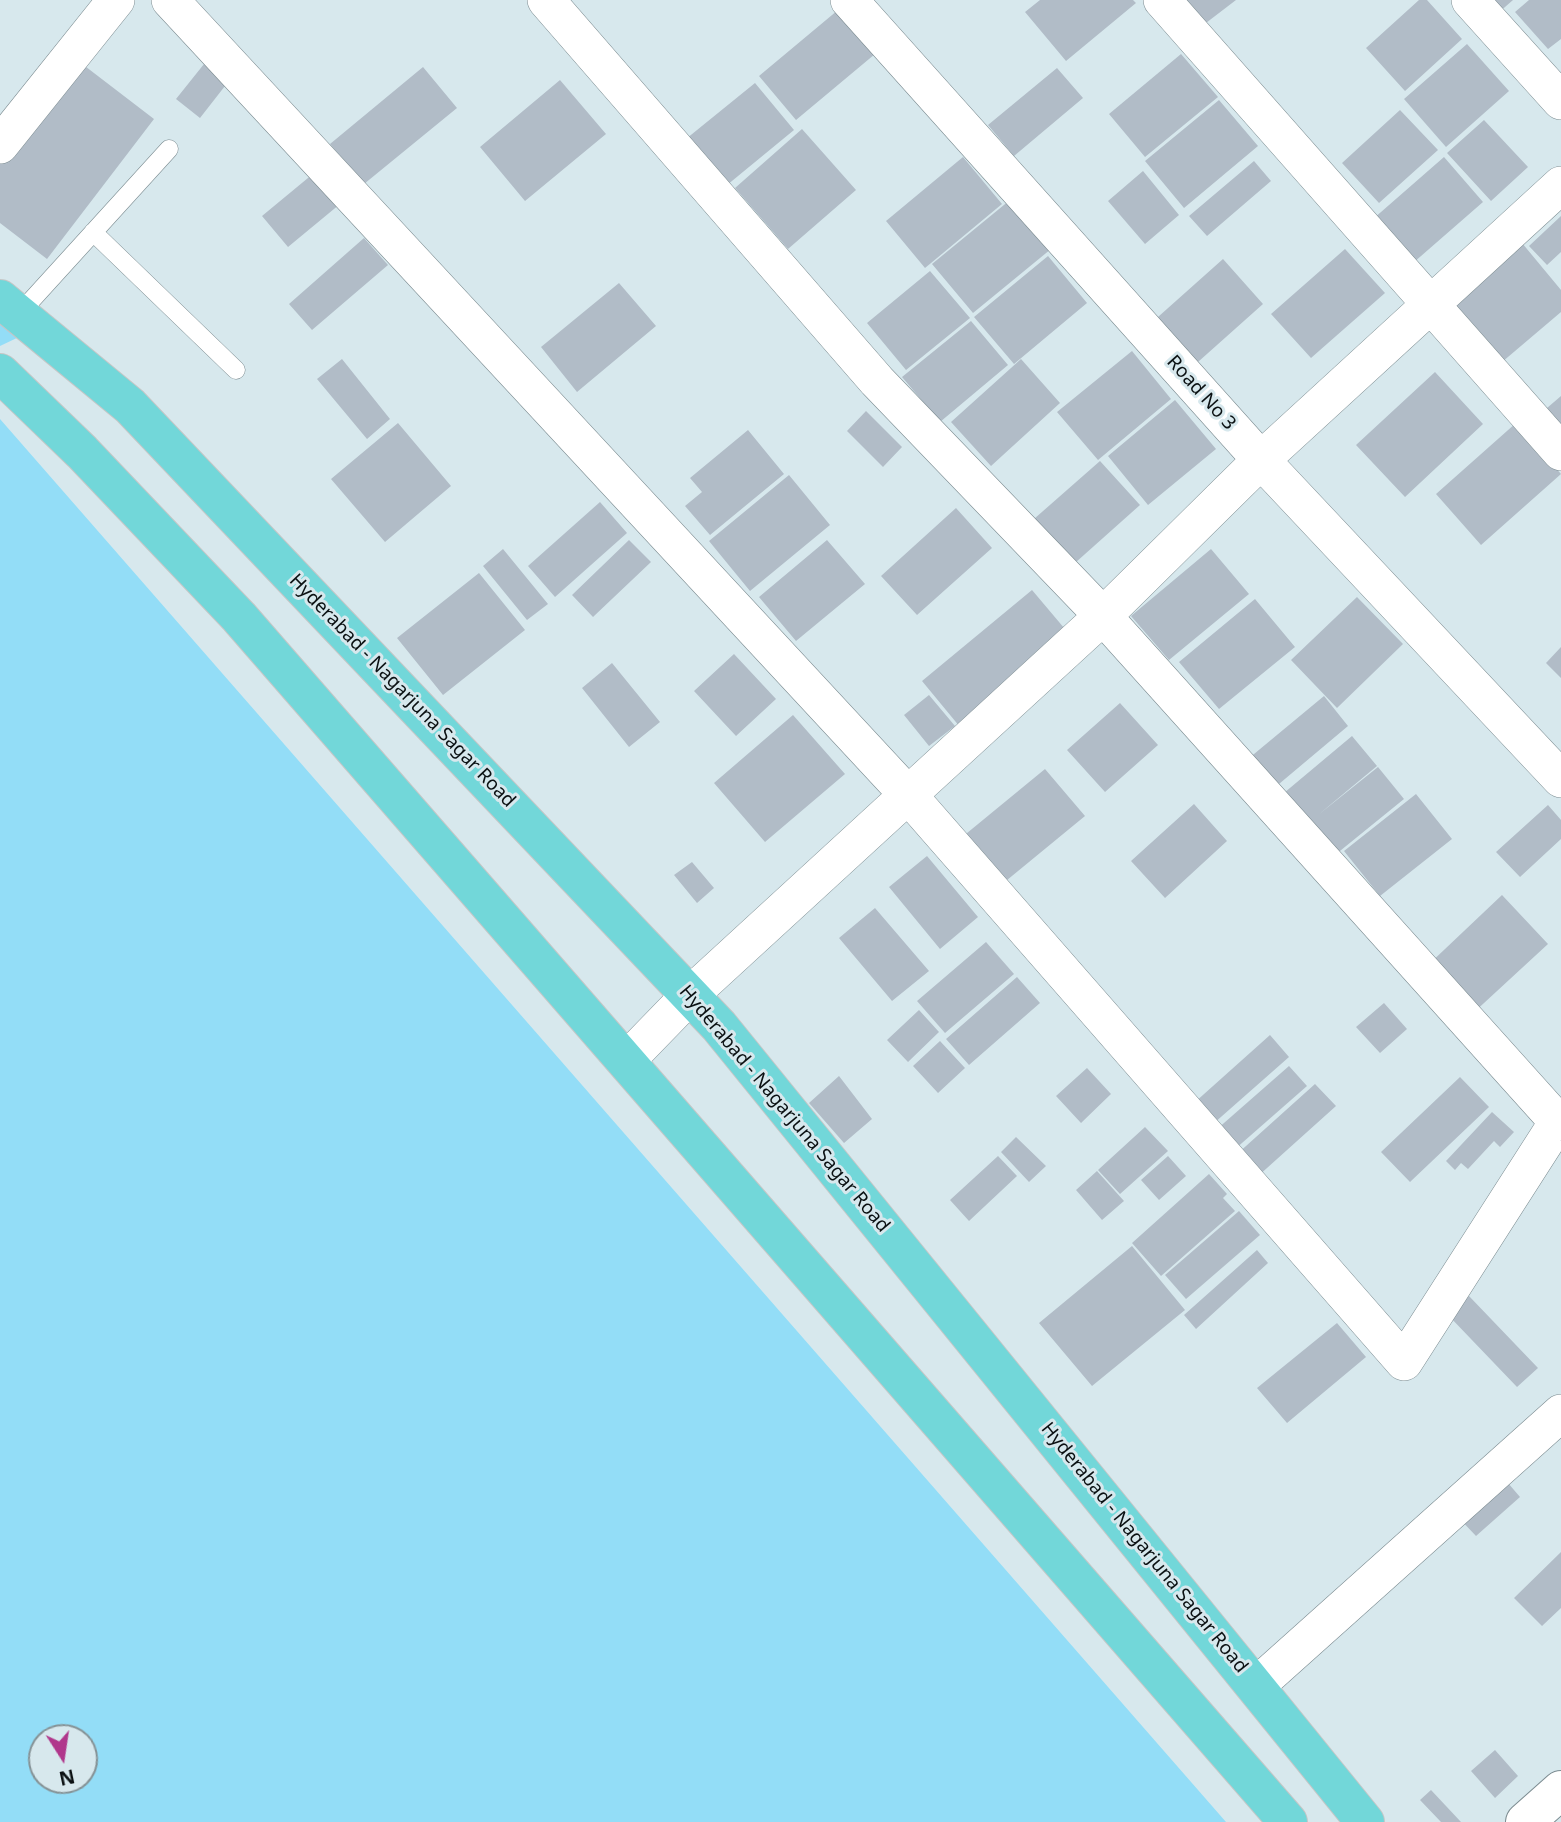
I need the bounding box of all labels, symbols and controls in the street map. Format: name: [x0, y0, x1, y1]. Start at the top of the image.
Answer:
street label: Road No 3: [1162, 351, 1240, 435]
street label: Hyderabad - Nagarjuna Sagar Road: [284, 570, 520, 812]
street label: Hyderabad - Nagarjuna Sagar Road: [674, 981, 894, 1237]
street label: Hyderabad - Nagarjuna Sagar Road: [1036, 1418, 1252, 1678]
north arrow: [28, 1724, 98, 1794]
text: N: [57, 1763, 77, 1792]

